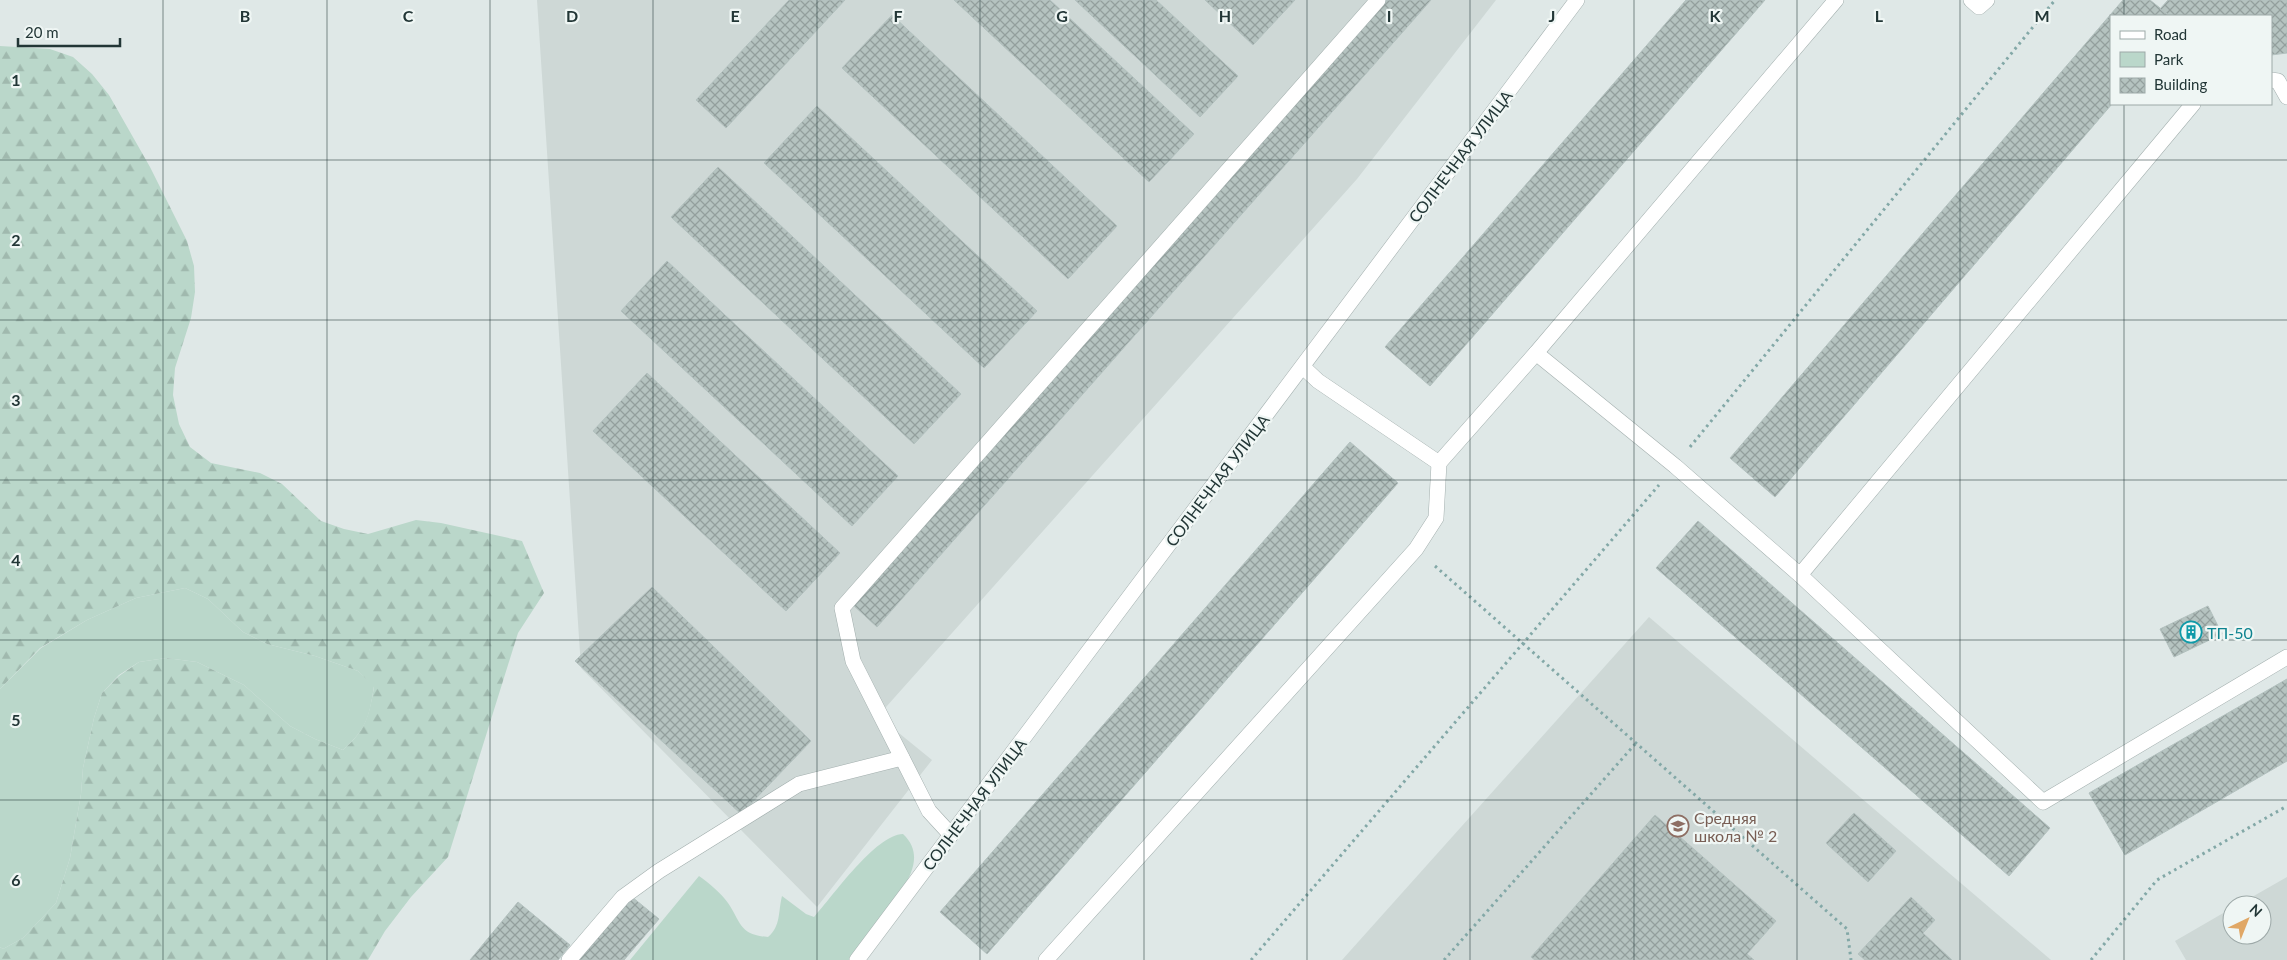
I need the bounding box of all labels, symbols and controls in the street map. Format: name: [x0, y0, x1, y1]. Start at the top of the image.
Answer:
text: B: [240, 6, 250, 25]
text: C: [403, 6, 414, 25]
text: D: [566, 6, 578, 25]
text: E: [730, 6, 740, 25]
text: F: [893, 6, 903, 25]
text: G: [1056, 6, 1068, 25]
text: H: [1219, 6, 1231, 25]
text: I: [1387, 6, 1391, 25]
text: J: [1549, 6, 1555, 25]
text: K: [1710, 6, 1722, 25]
text: L: [1875, 6, 1884, 25]
text: M: [2034, 6, 2050, 25]
scale bar: [18, 15, 120, 47]
legend: [2110, 15, 2272, 105]
text: 20 m: [25, 23, 59, 41]
text: Road: [2154, 25, 2187, 43]
text: Park: [2154, 50, 2184, 68]
text: 1: [11, 70, 21, 89]
text: Building: [2154, 75, 2207, 93]
street label: СОЛНЕЧНАЯ УЛИЦА: [1404, 86, 1516, 226]
text: 2: [11, 230, 21, 249]
text: 3: [11, 390, 21, 409]
street label: СОЛНЕЧНАЯ УЛИЦА: [1161, 410, 1273, 550]
text: 4: [11, 550, 21, 569]
building icon: ТП-50: [2179, 620, 2203, 644]
place label: ТП-50: [2207, 623, 2253, 642]
text: 5: [11, 710, 21, 729]
street label: СОЛНЕЧНАЯ УЛИЦА: [918, 734, 1030, 874]
place label: Средняя школа № 2: [1694, 808, 1777, 845]
school or university icon: Средняя школа № 2: [1666, 814, 1690, 838]
text: 6: [11, 870, 21, 889]
north arrow: [2222, 895, 2272, 945]
text: N: [2246, 900, 2266, 920]

